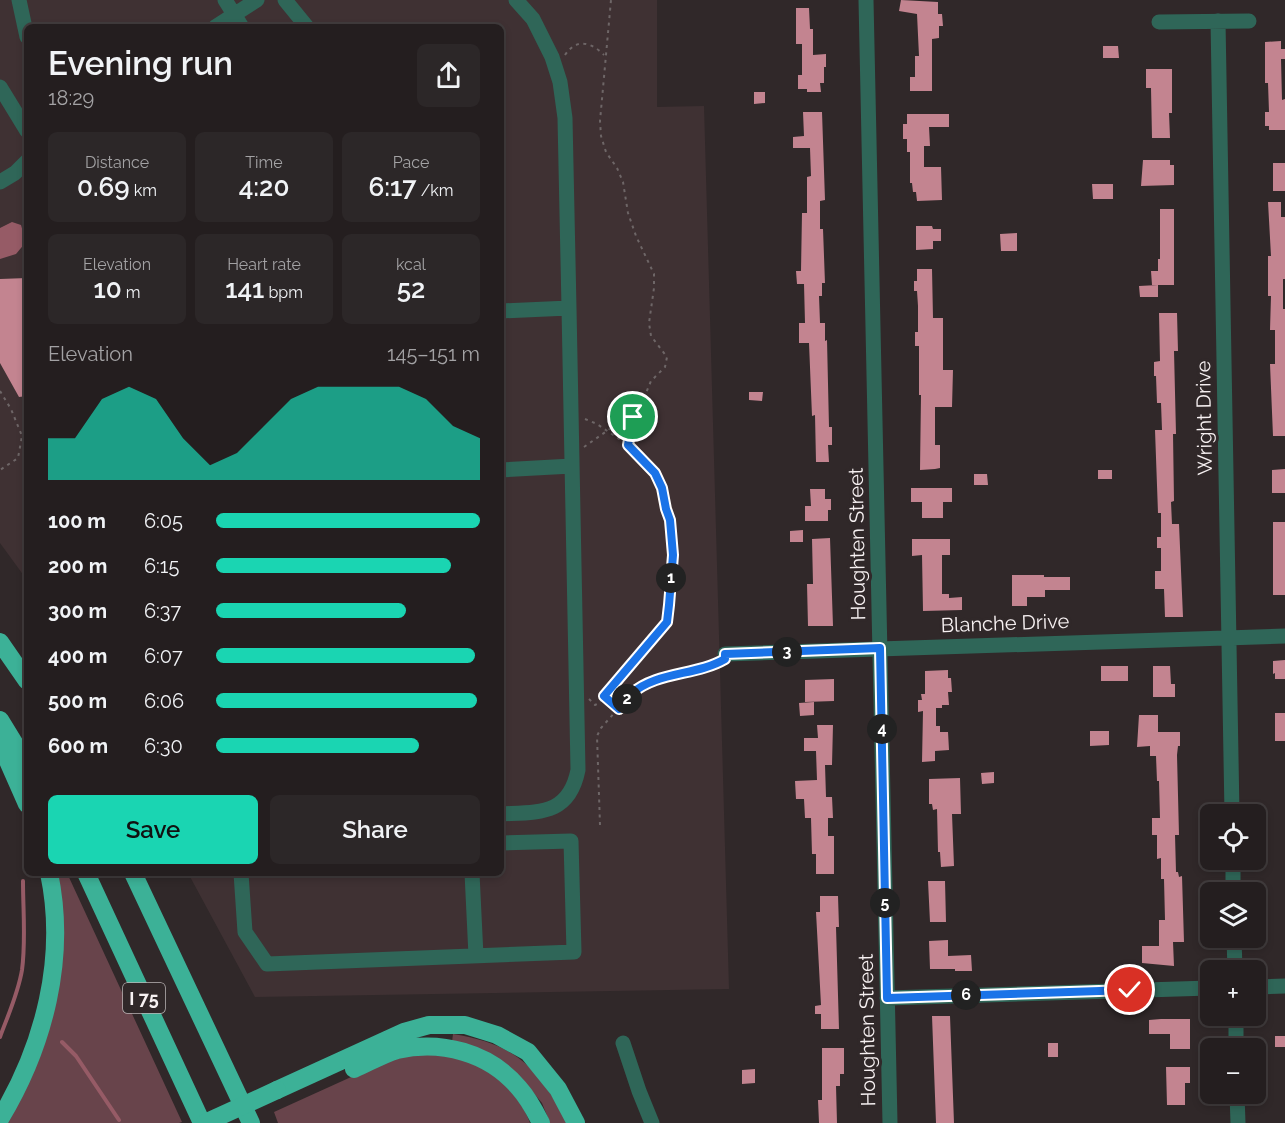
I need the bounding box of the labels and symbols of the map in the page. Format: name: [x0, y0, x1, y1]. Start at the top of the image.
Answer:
street label: Wright Drive: [1191, 360, 1217, 476]
pin: [607, 391, 658, 442]
street label: Houghten Street: [844, 467, 870, 621]
pin: 1: [656, 563, 686, 593]
street label: Blanche Drive: [940, 609, 1070, 637]
pin: 3: [772, 637, 802, 667]
pin: 2: [612, 684, 642, 714]
pin: 4: [867, 714, 897, 744]
pin: 5: [870, 888, 900, 918]
street label: Houghten Street: [854, 953, 880, 1107]
pin: [1104, 964, 1155, 1015]
pin: 6: [951, 980, 981, 1010]
road number: I 75: [123, 983, 165, 1013]

